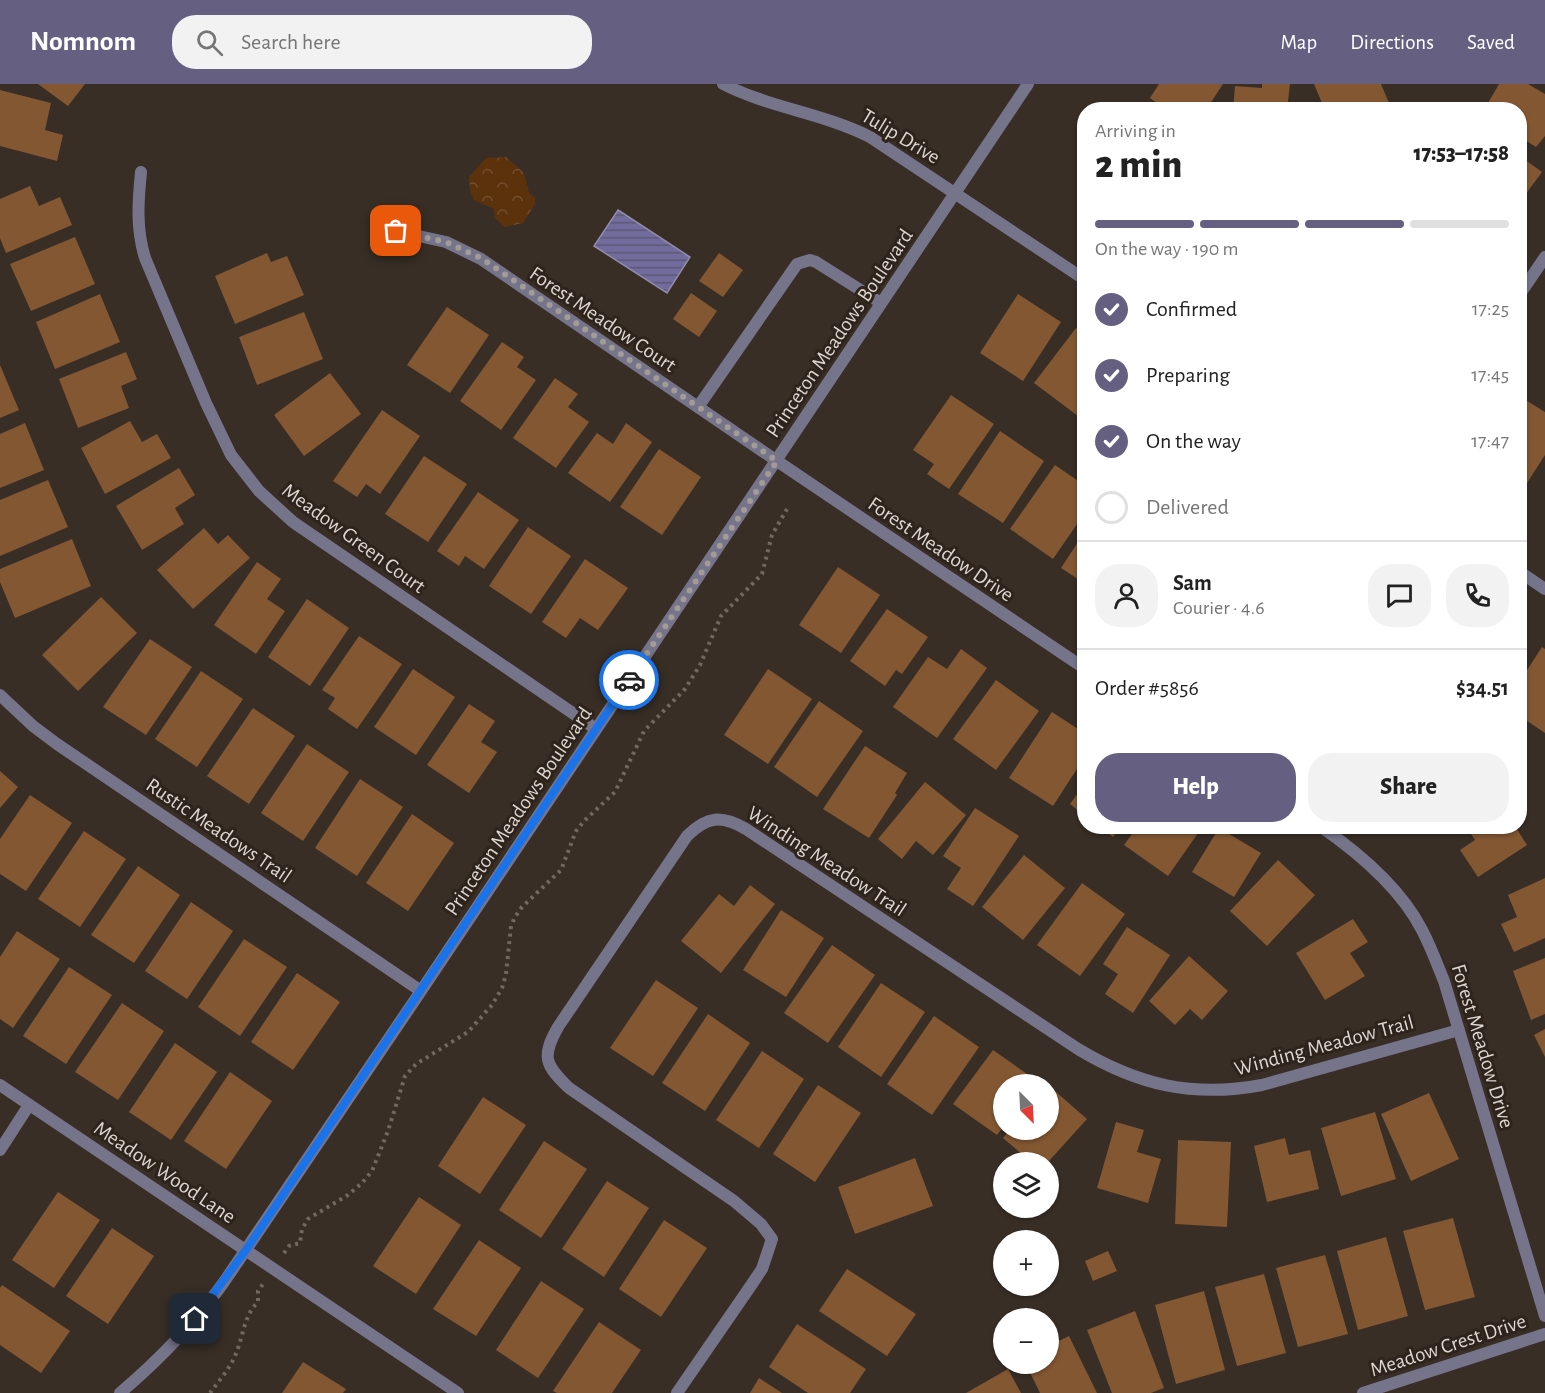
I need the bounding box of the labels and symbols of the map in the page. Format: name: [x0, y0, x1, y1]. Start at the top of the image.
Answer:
street label: Tulip Drive: [858, 105, 944, 168]
pin: [370, 205, 421, 256]
street label: Princeton Meadows Boulevard: [762, 225, 917, 441]
street label: Forest Meadow Court: [526, 263, 680, 376]
street label: Meadow Green Court: [278, 480, 429, 597]
street label: Forest Meadow Drive: [864, 493, 1017, 606]
courier: [599, 650, 659, 710]
street label: Princeton Meadows Boulevard: [441, 703, 596, 919]
street label: Rustic Meadows Trail: [142, 774, 295, 887]
street label: Winding Meadow Trail: [744, 802, 910, 921]
street label: Forest Meadow Drive: [1448, 962, 1517, 1131]
street label: Winding Meadow Trail: [1232, 1011, 1416, 1080]
north arrow: [993, 1074, 1059, 1140]
street label: Meadow Wood Lane: [90, 1117, 239, 1227]
pin: [169, 1293, 220, 1344]
street label: Meadow Crest Drive: [1368, 1310, 1529, 1381]

